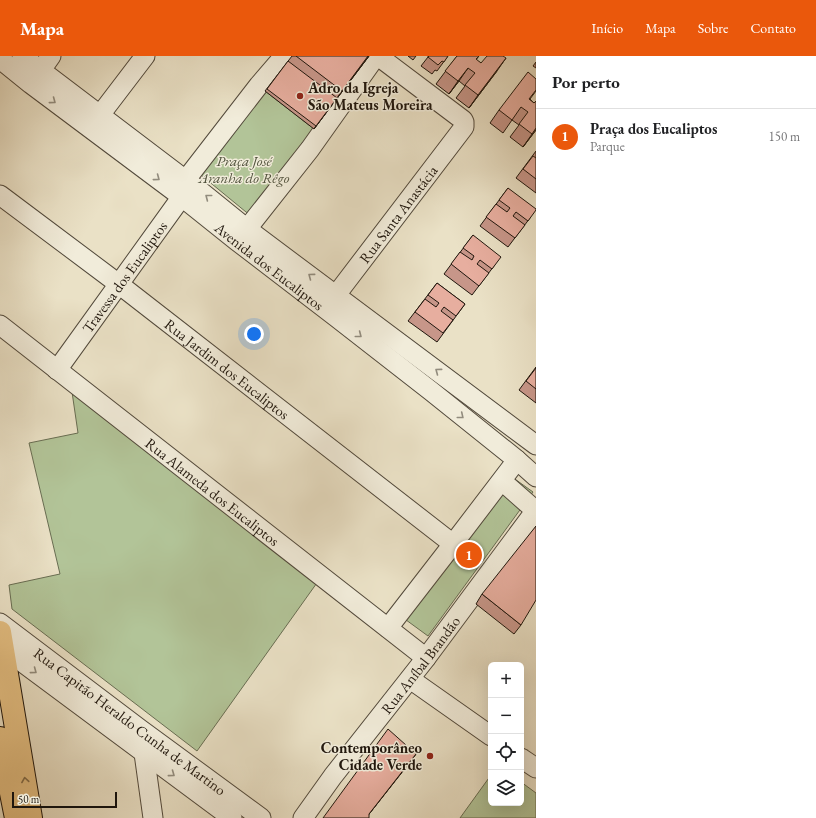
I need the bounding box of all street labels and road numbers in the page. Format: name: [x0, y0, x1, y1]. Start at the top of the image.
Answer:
street label: Rua Santa Anastácia: [355, 161, 441, 267]
street label: Travessa dos Eucaliptos: [78, 217, 171, 336]
street label: Avenida dos Eucaliptos: [211, 217, 328, 314]
street label: Rua Jardim dos Eucaliptos: [161, 314, 294, 423]
street label: Rua Alameda dos Eucaliptos: [142, 433, 284, 550]
street label: Rua Aníbal Brandão: [376, 612, 464, 717]
street label: Rua Capitão Heraldo Cunha de Martino: [30, 643, 230, 799]

